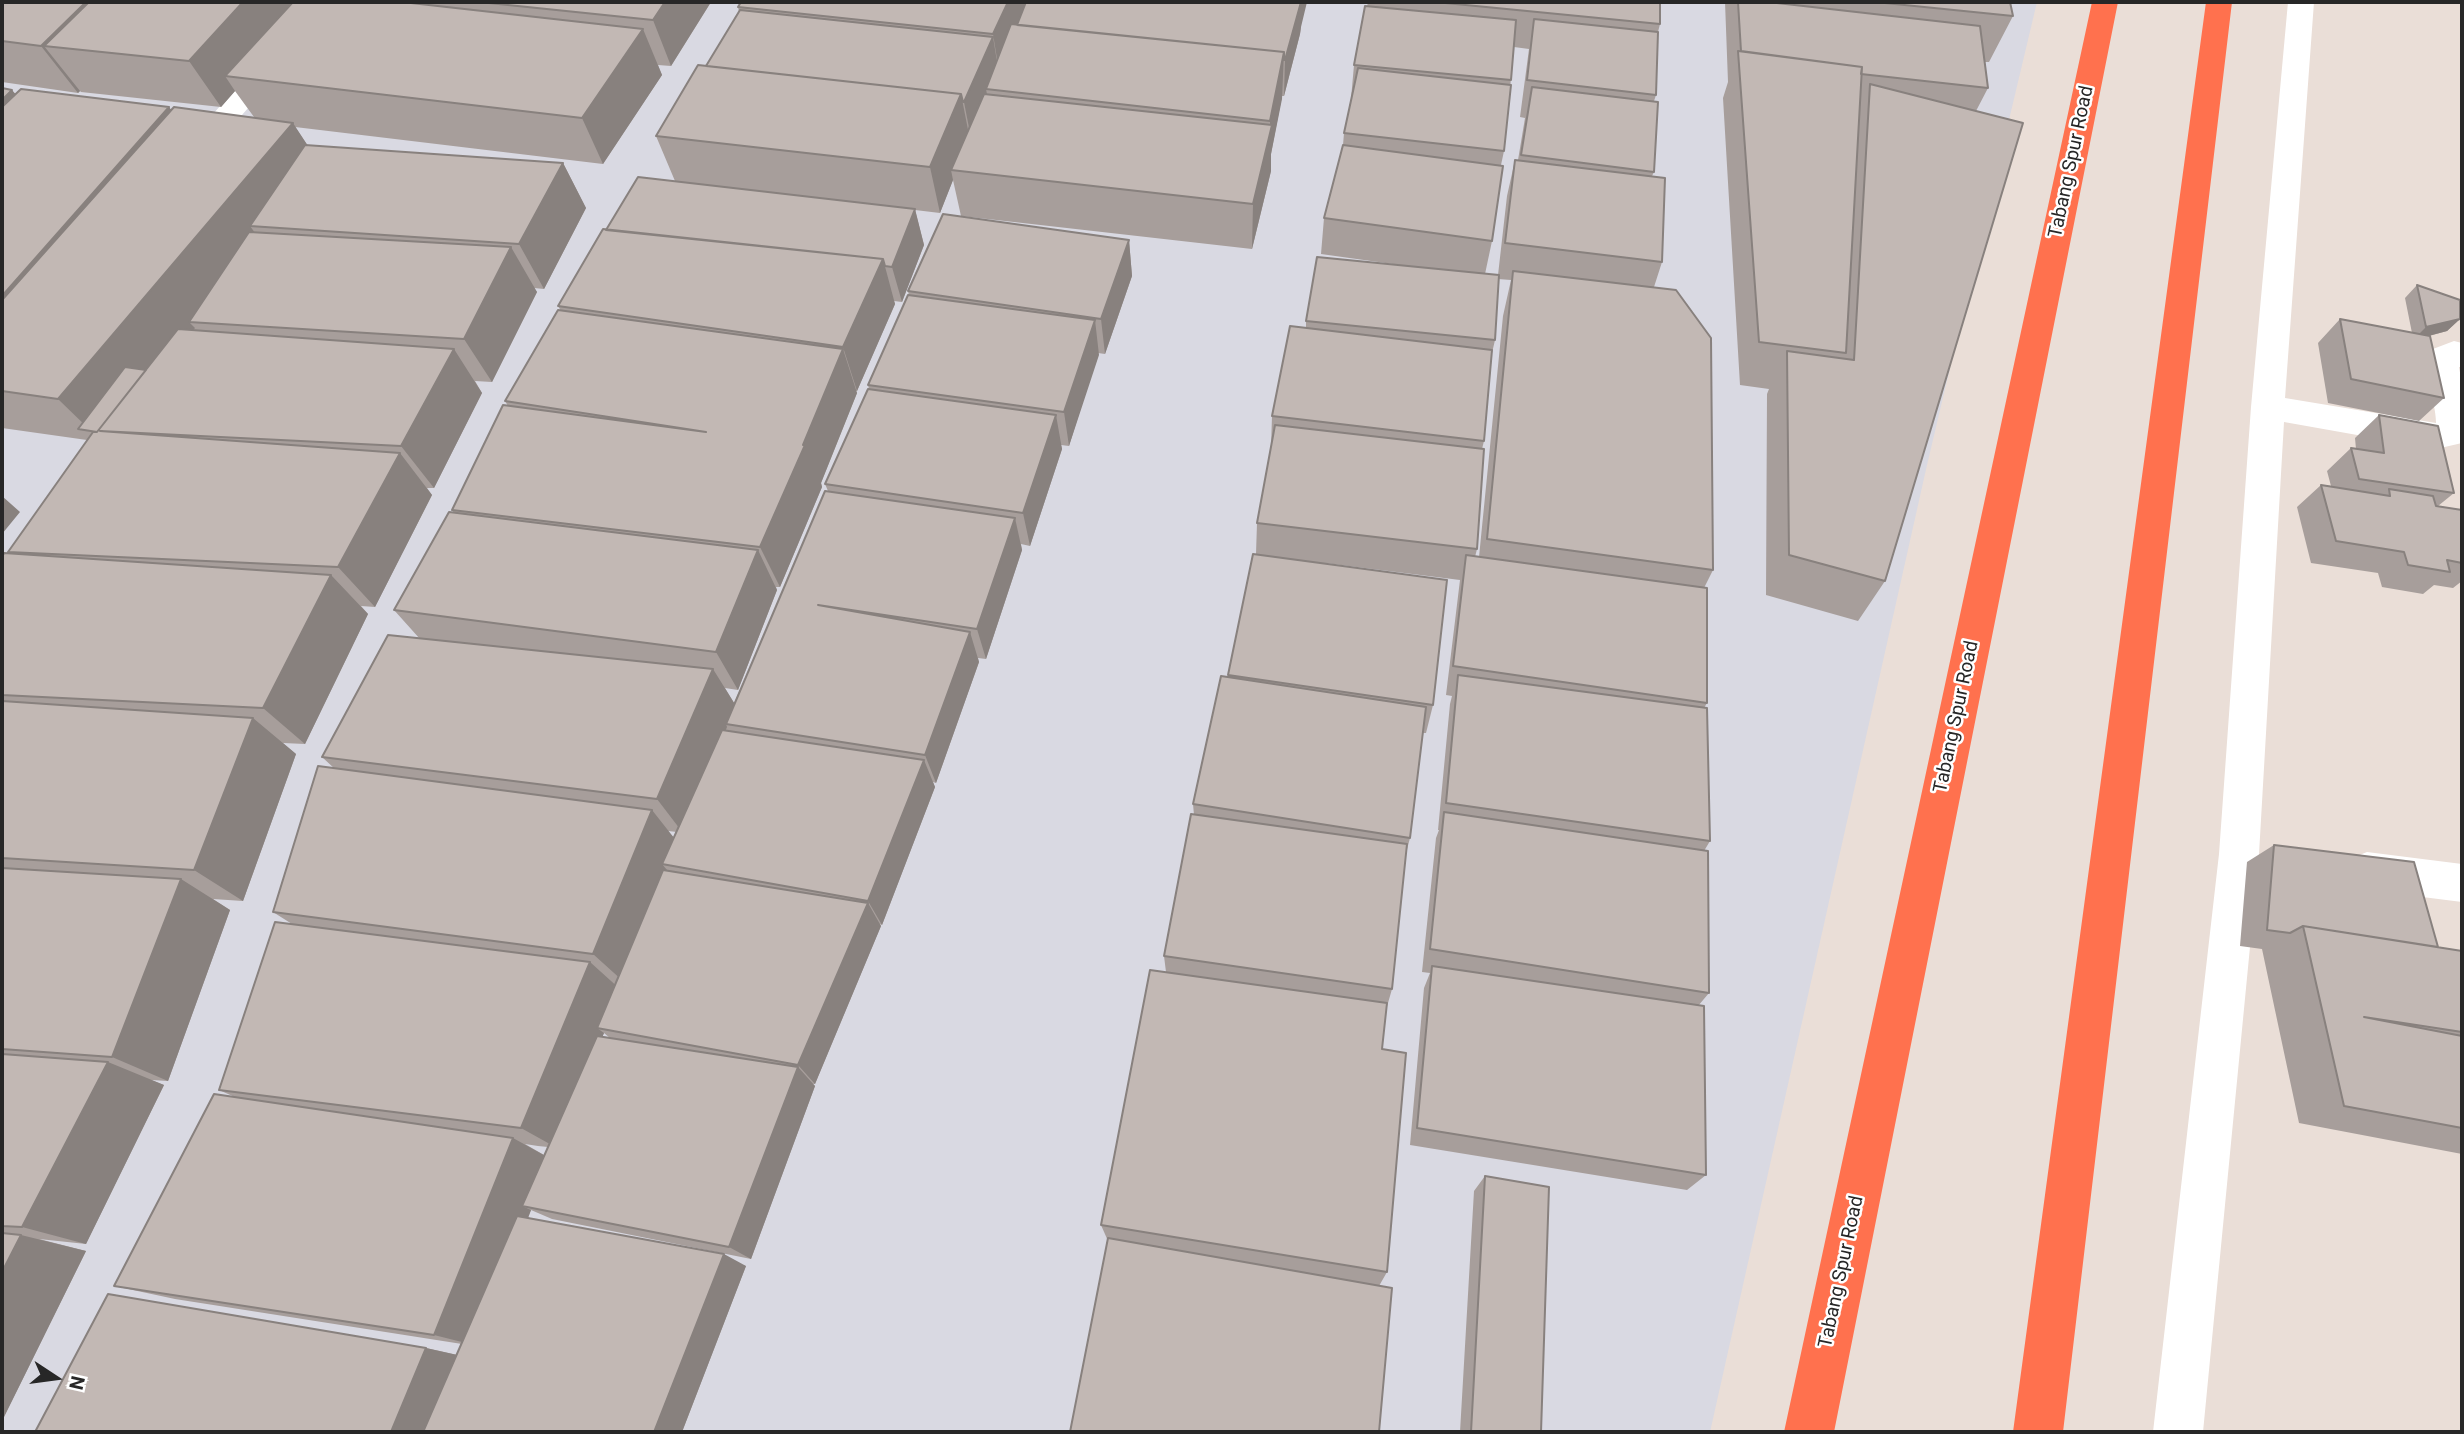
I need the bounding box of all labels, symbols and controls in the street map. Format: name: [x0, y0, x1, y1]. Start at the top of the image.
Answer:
street label: Tabang Spur Road: [2045, 84, 2099, 240]
street label: Tabang Spur Road: [1930, 639, 1984, 795]
street label: Tabang Spur Road: [1815, 1194, 1869, 1350]
north arrow: [21, 1343, 91, 1413]
text: N: [64, 1374, 90, 1392]

